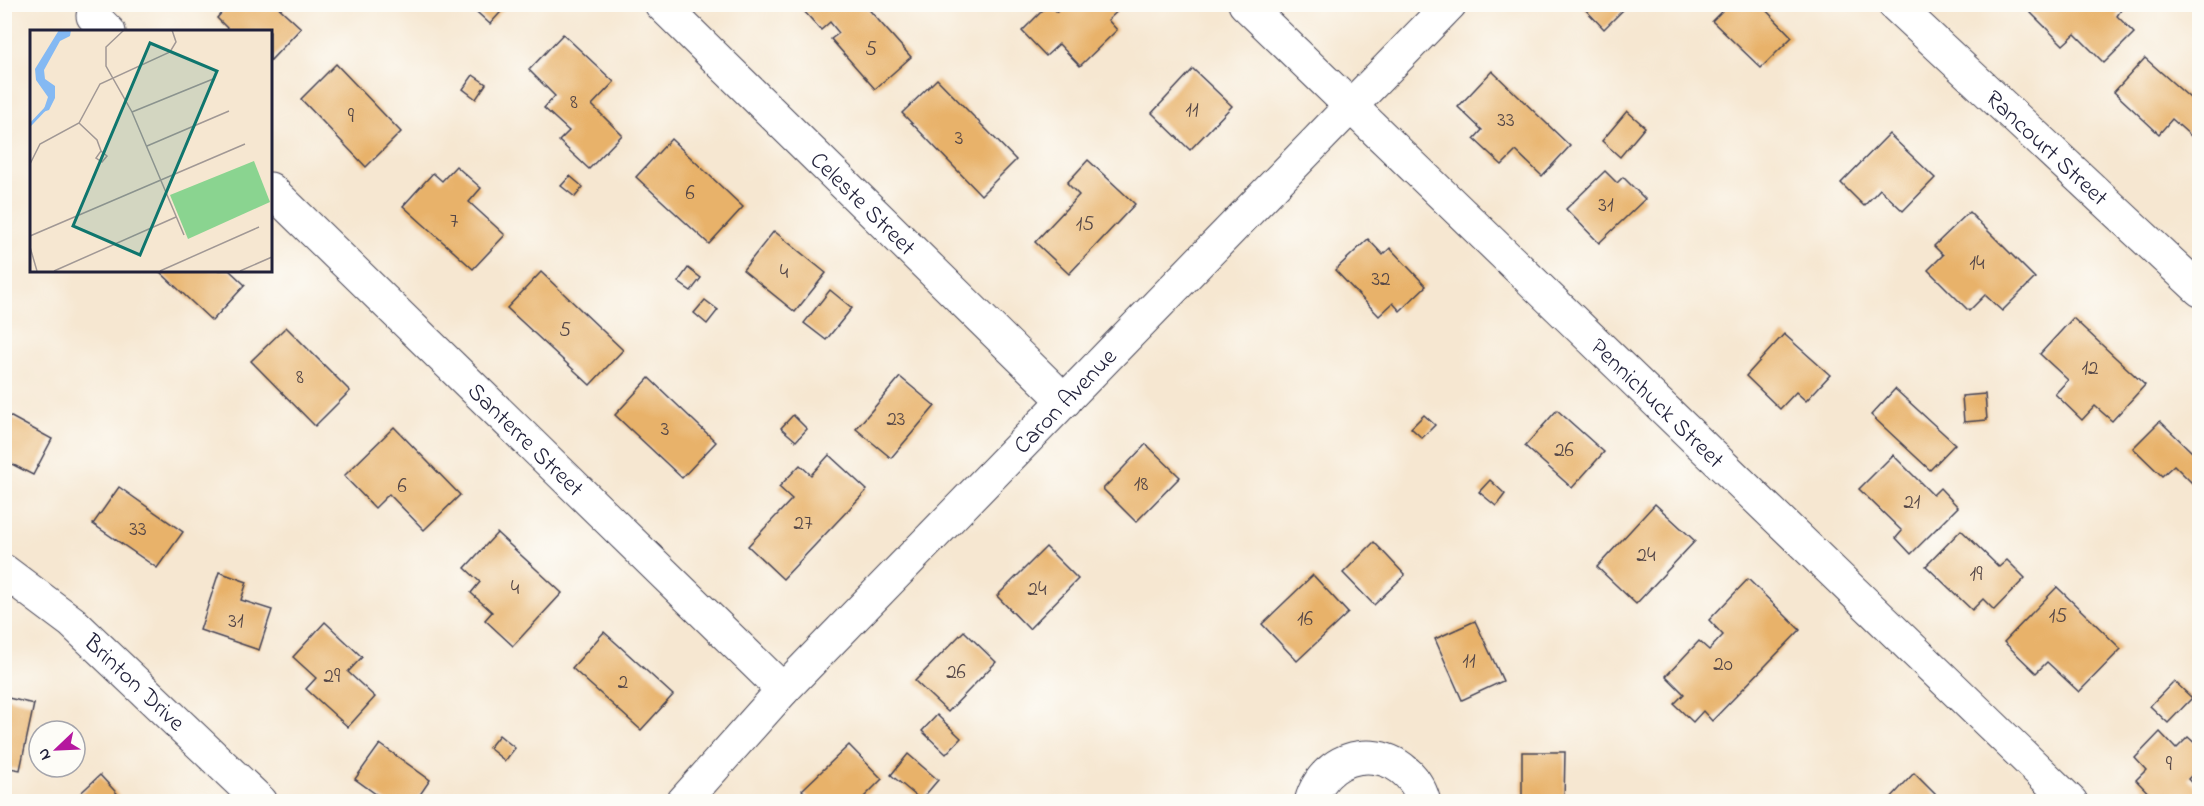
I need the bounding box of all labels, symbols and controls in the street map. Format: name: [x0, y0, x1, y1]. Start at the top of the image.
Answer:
inset map: [30, 30, 272, 272]
house number: 5: [865, 35, 877, 65]
street label: Rancourt Street: [1976, 83, 2115, 216]
house number: 8: [570, 88, 578, 118]
house number: 11: [1185, 96, 1199, 126]
house number: 9: [348, 102, 355, 132]
house number: 33: [1497, 106, 1515, 136]
house number: 3: [955, 124, 963, 154]
street label: Celeste Street: [801, 145, 923, 265]
house number: 6: [685, 179, 695, 209]
house number: 31: [1598, 191, 1614, 221]
house number: 7: [450, 207, 459, 237]
house number: 15: [1076, 210, 1094, 240]
house number: 14: [1969, 249, 1985, 279]
house number: 4: [780, 258, 789, 288]
house number: 32: [1371, 265, 1391, 295]
house number: 5: [559, 316, 571, 346]
street label: Pennichuck Street: [1581, 331, 1731, 478]
street label: Caron Avenue: [1006, 341, 1126, 463]
house number: 12: [2081, 354, 2099, 384]
house number: 8: [296, 363, 304, 393]
street label: Santerre Street: [458, 376, 591, 506]
house number: 23: [886, 405, 906, 435]
house number: 3: [661, 415, 669, 445]
house number: 26: [1554, 436, 1574, 466]
house number: 18: [1134, 470, 1148, 500]
house number: 6: [397, 472, 407, 502]
house number: 21: [1903, 488, 1921, 518]
house number: 27: [793, 509, 813, 539]
house number: 33: [129, 515, 147, 545]
house number: 24: [1636, 541, 1656, 571]
house number: 19: [1970, 560, 1983, 590]
house number: 4: [511, 574, 520, 604]
house number: 24: [1027, 575, 1047, 605]
house number: 15: [2049, 602, 2067, 632]
house number: 16: [1297, 605, 1313, 635]
house number: 31: [228, 607, 244, 637]
street label: Brinton Drive: [74, 626, 192, 741]
house number: 11: [1462, 647, 1476, 677]
house number: 20: [1713, 650, 1733, 680]
house number: 26: [946, 658, 966, 688]
house number: 29: [324, 662, 341, 692]
house number: 2: [618, 668, 628, 698]
north arrow: [27, 719, 87, 779]
text: N: [32, 744, 58, 764]
house number: 9: [2166, 750, 2173, 780]

